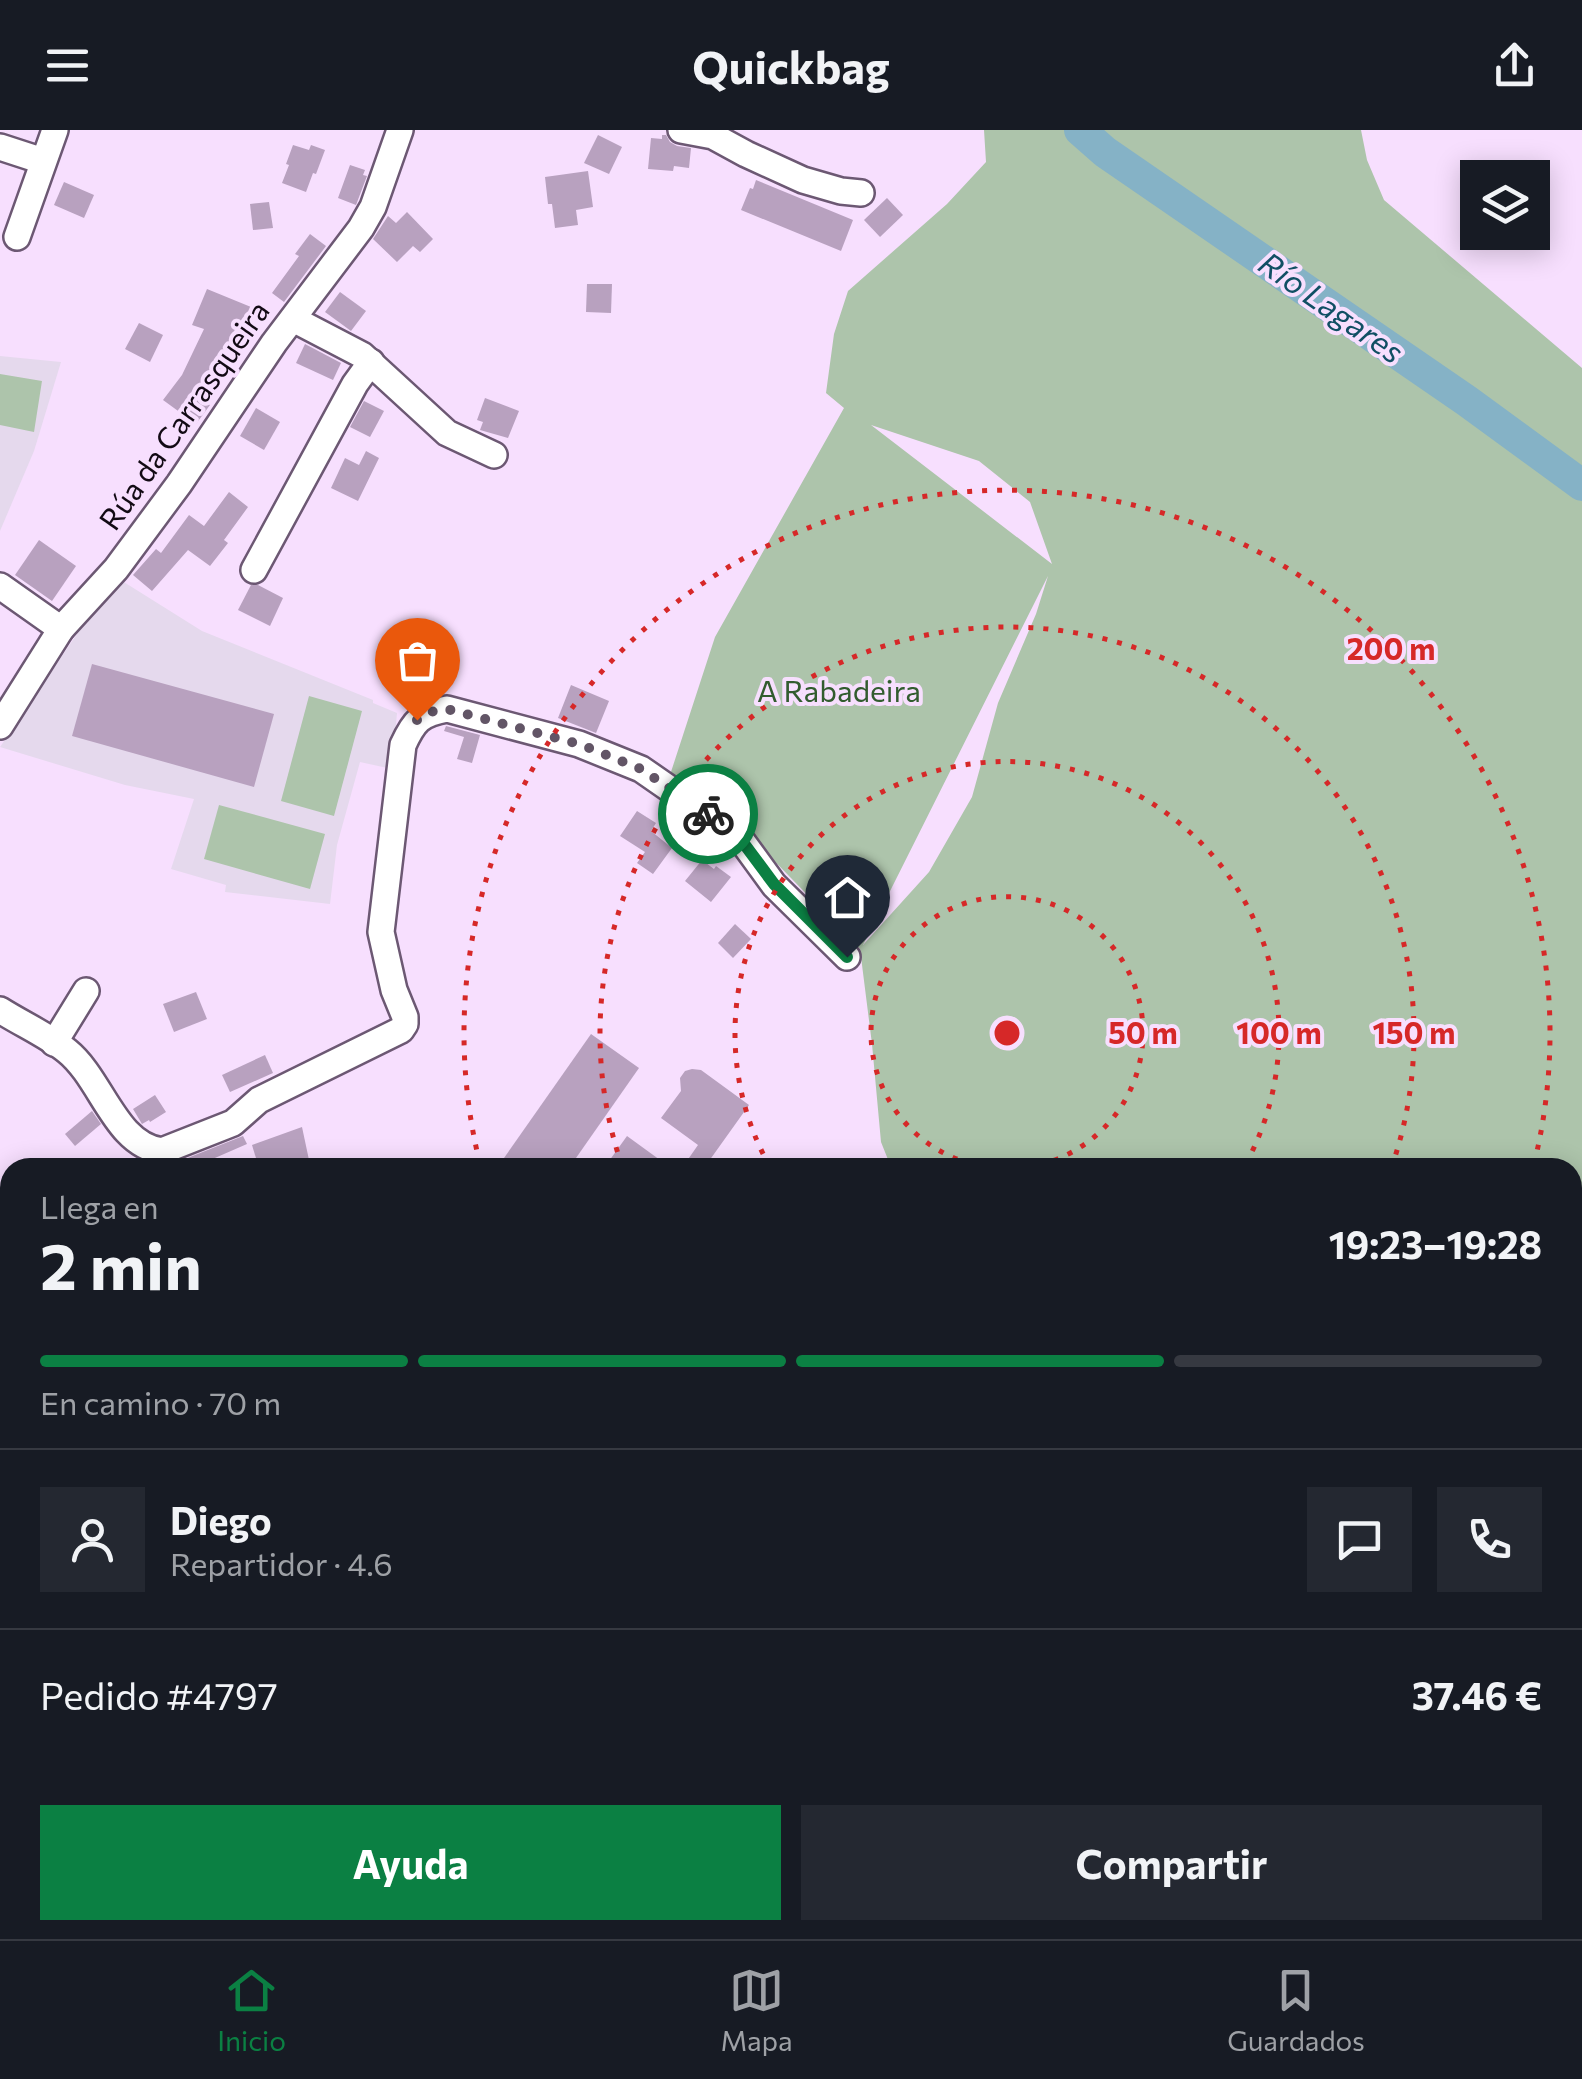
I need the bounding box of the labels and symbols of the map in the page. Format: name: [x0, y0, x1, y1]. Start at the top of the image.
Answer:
water label: Río Lagares: [1252, 242, 1412, 371]
street label: Rúa da Carrasqueira: [90, 293, 276, 536]
pin: [375, 618, 460, 721]
text: 200 m: [1347, 629, 1435, 666]
park label: A Rabadeira: [757, 671, 921, 708]
courier: [658, 764, 758, 864]
pin: [805, 855, 890, 958]
text: 50 m: [1108, 1013, 1178, 1050]
text: 100 m: [1236, 1013, 1322, 1050]
text: 150 m: [1373, 1013, 1455, 1050]
centre of rings: [989, 1015, 1025, 1051]

